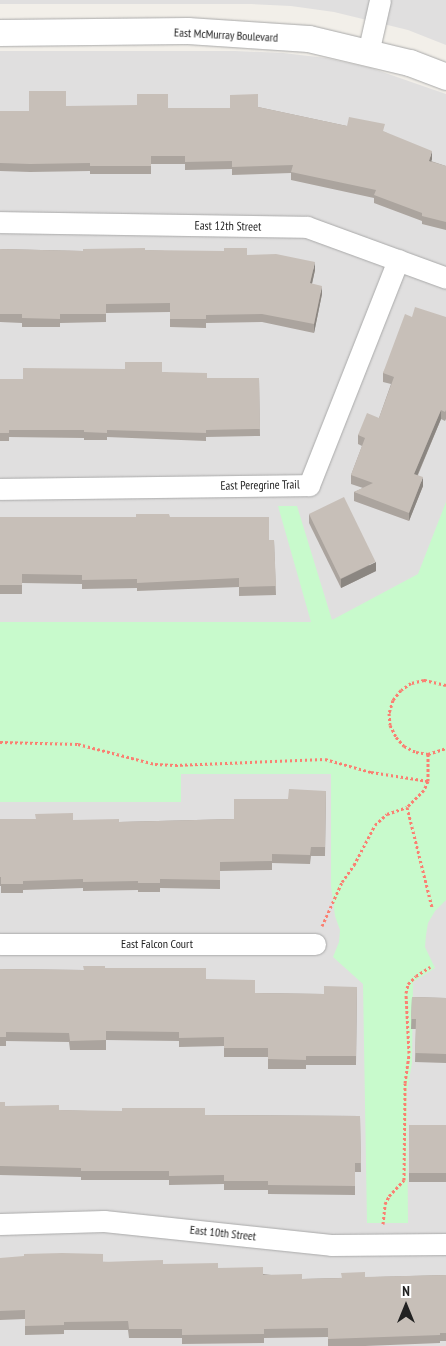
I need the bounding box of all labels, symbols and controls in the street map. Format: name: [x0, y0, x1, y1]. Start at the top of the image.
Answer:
street label: East McMurray Boulevard: [173, 25, 279, 45]
street label: East 12th Street: [195, 218, 261, 234]
street label: East Peregrine Trail: [220, 477, 300, 493]
street label: East Falcon Court: [121, 937, 193, 951]
street label: East 10th Street: [189, 1222, 257, 1244]
north arrow: [381, 1281, 431, 1331]
text: N: [402, 1282, 410, 1300]

